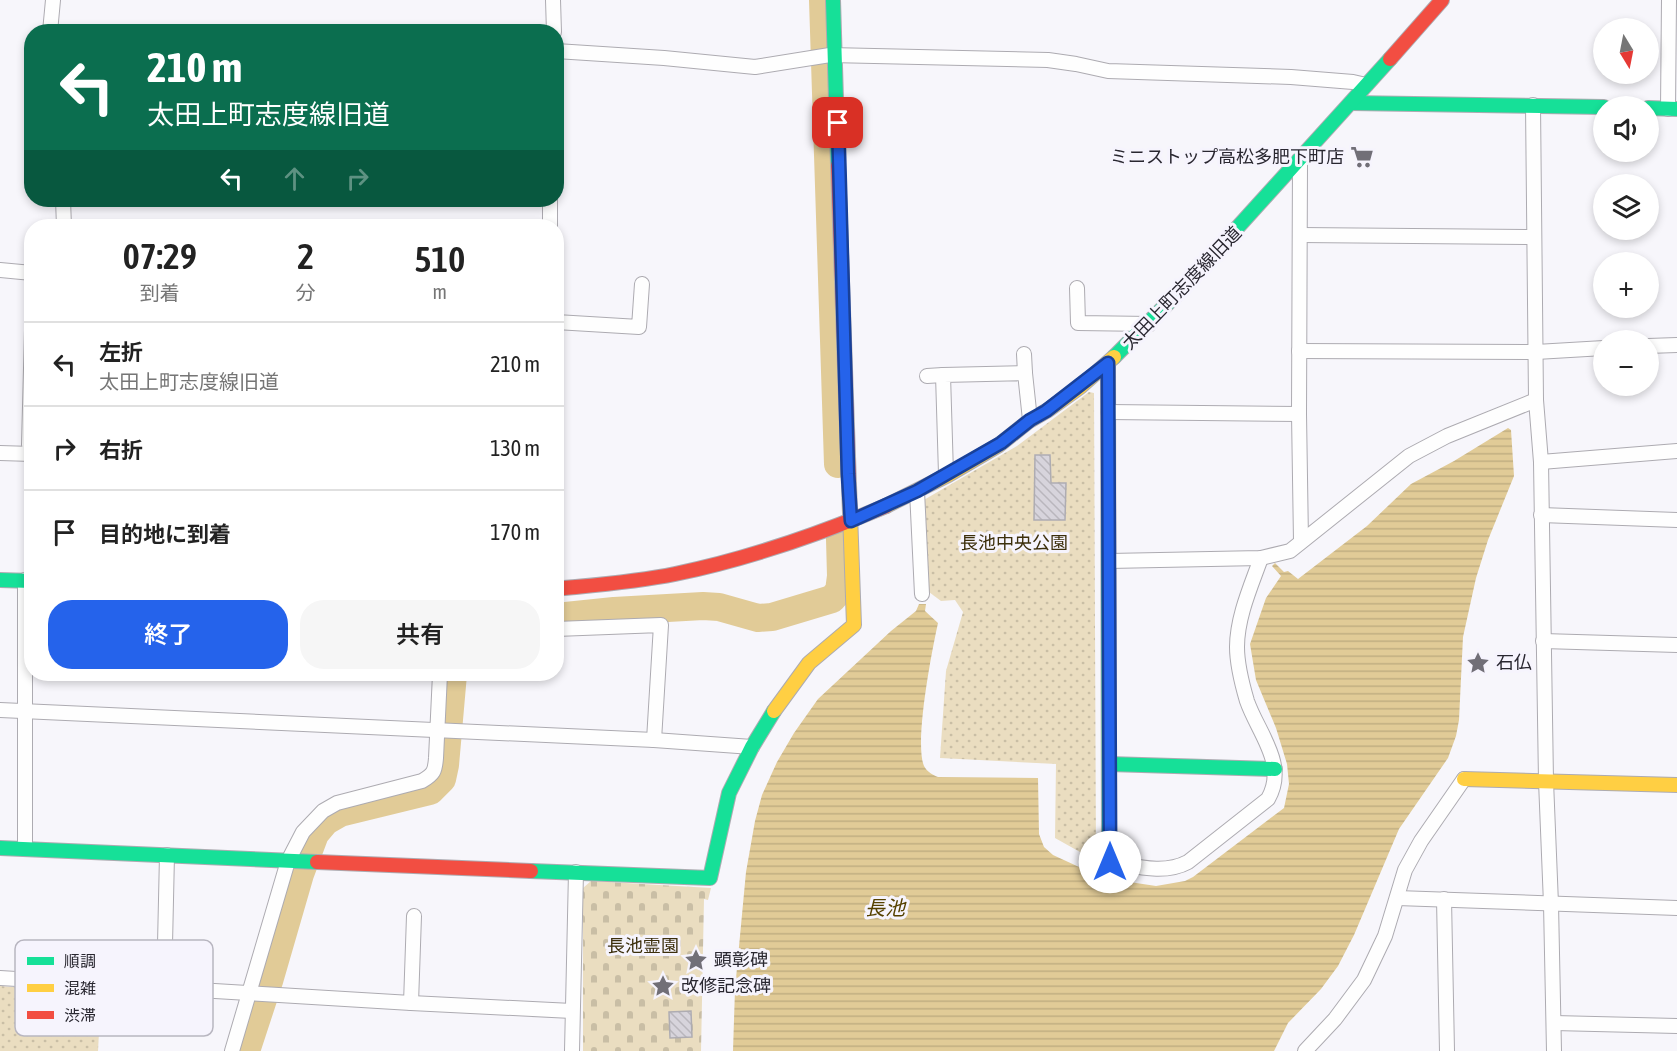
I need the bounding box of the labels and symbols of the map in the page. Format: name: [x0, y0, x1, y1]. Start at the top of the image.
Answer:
north arrow: [1593, 18, 1659, 84]
pin: [812, 97, 863, 148]
supermarket icon: ミニストップ高松多肥下町店: [1349, 144, 1375, 170]
place label: ミニストップ高松多肥下町店: [1110, 146, 1344, 167]
street label: 太田上町志度線旧道: [1118, 222, 1245, 353]
park label: 長池中央公園: [960, 532, 1068, 553]
place icon: 石仏: [1465, 650, 1491, 676]
place label: 石仏: [1496, 652, 1532, 673]
position arrow: [1078, 830, 1142, 894]
water label: 長池: [865, 896, 907, 919]
park label: 長池霊園: [607, 935, 679, 956]
legend: [15, 940, 213, 1036]
place icon: 顕彰碑: [683, 947, 709, 973]
place label: 顕彰碑: [714, 949, 768, 970]
text: 順調: [64, 952, 96, 970]
place icon: 改修記念碑: [650, 973, 676, 999]
place label: 改修記念碑: [681, 975, 771, 996]
text: 混雑: [64, 979, 96, 997]
text: 渋滞: [64, 1006, 96, 1024]

